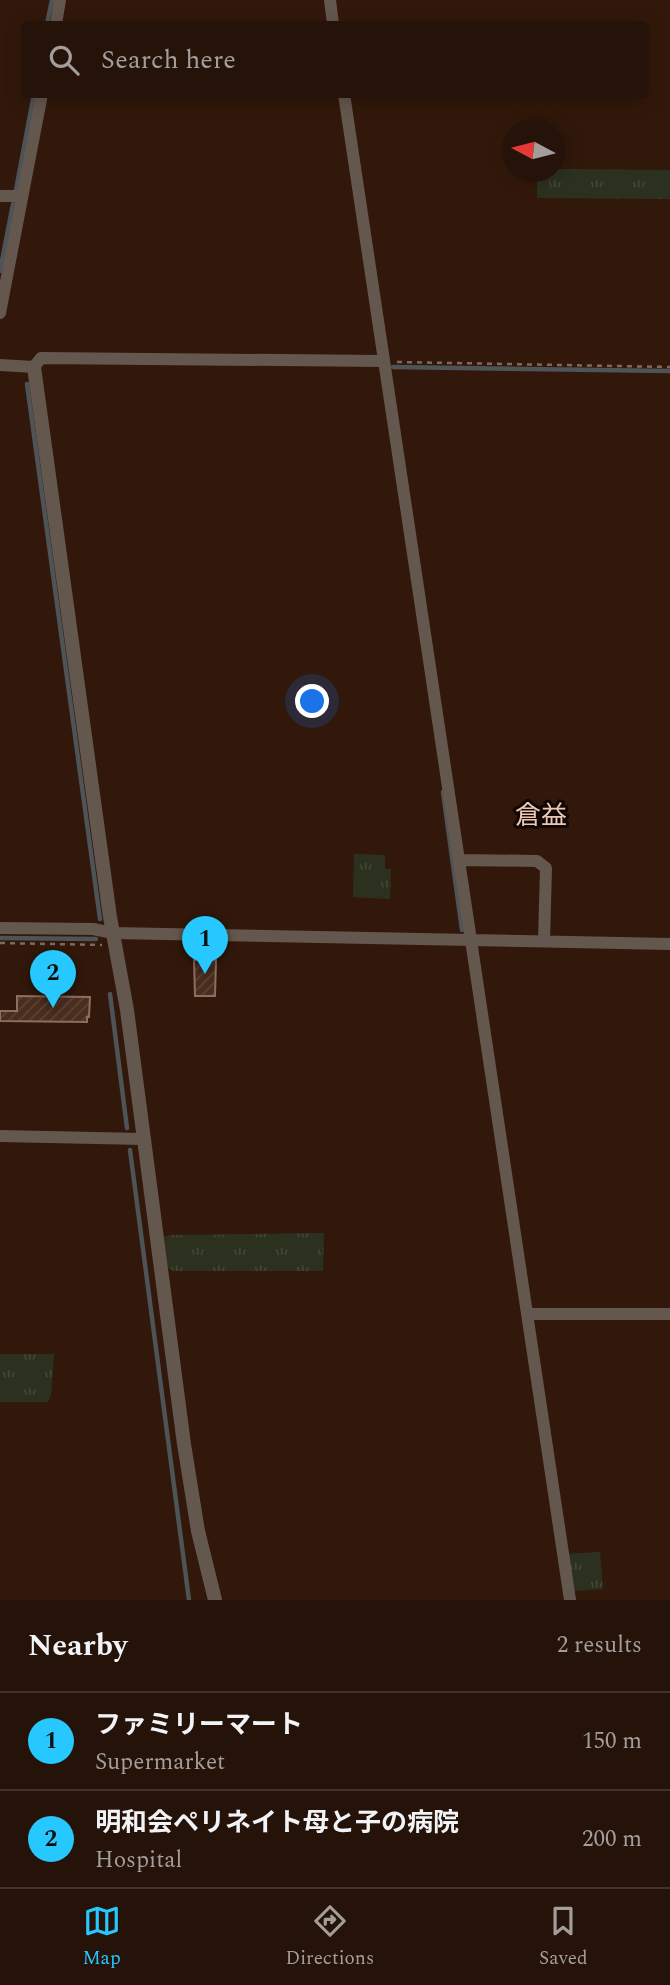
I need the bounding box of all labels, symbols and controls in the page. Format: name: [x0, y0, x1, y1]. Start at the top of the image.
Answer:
search box: [21, 21, 649, 98]
text: Search here: [101, 40, 236, 80]
icon: search: [45, 41, 83, 79]
north arrow: [502, 119, 565, 182]
your location: [295, 684, 329, 718]
district label: 倉益: [515, 796, 567, 836]
pin: 1: [182, 916, 228, 974]
pin: 2: [30, 950, 76, 1008]
text: Nearby: [28, 1623, 127, 1669]
text: 2 results: [557, 1628, 642, 1663]
text: ファミリーマート: [95, 1705, 303, 1745]
text: 1: [45, 1724, 57, 1759]
text: 150 m: [582, 1724, 642, 1759]
text: Supermarket: [95, 1745, 225, 1780]
text: 明和会ペリネイト母と子の病院: [95, 1803, 459, 1843]
text: 2: [45, 1822, 57, 1857]
text: 200 m: [582, 1822, 642, 1857]
text: Hospital: [95, 1843, 182, 1878]
tab: Map: [82, 1902, 121, 1973]
tab: Directions: [285, 1902, 374, 1973]
tab: Saved: [539, 1902, 588, 1973]

